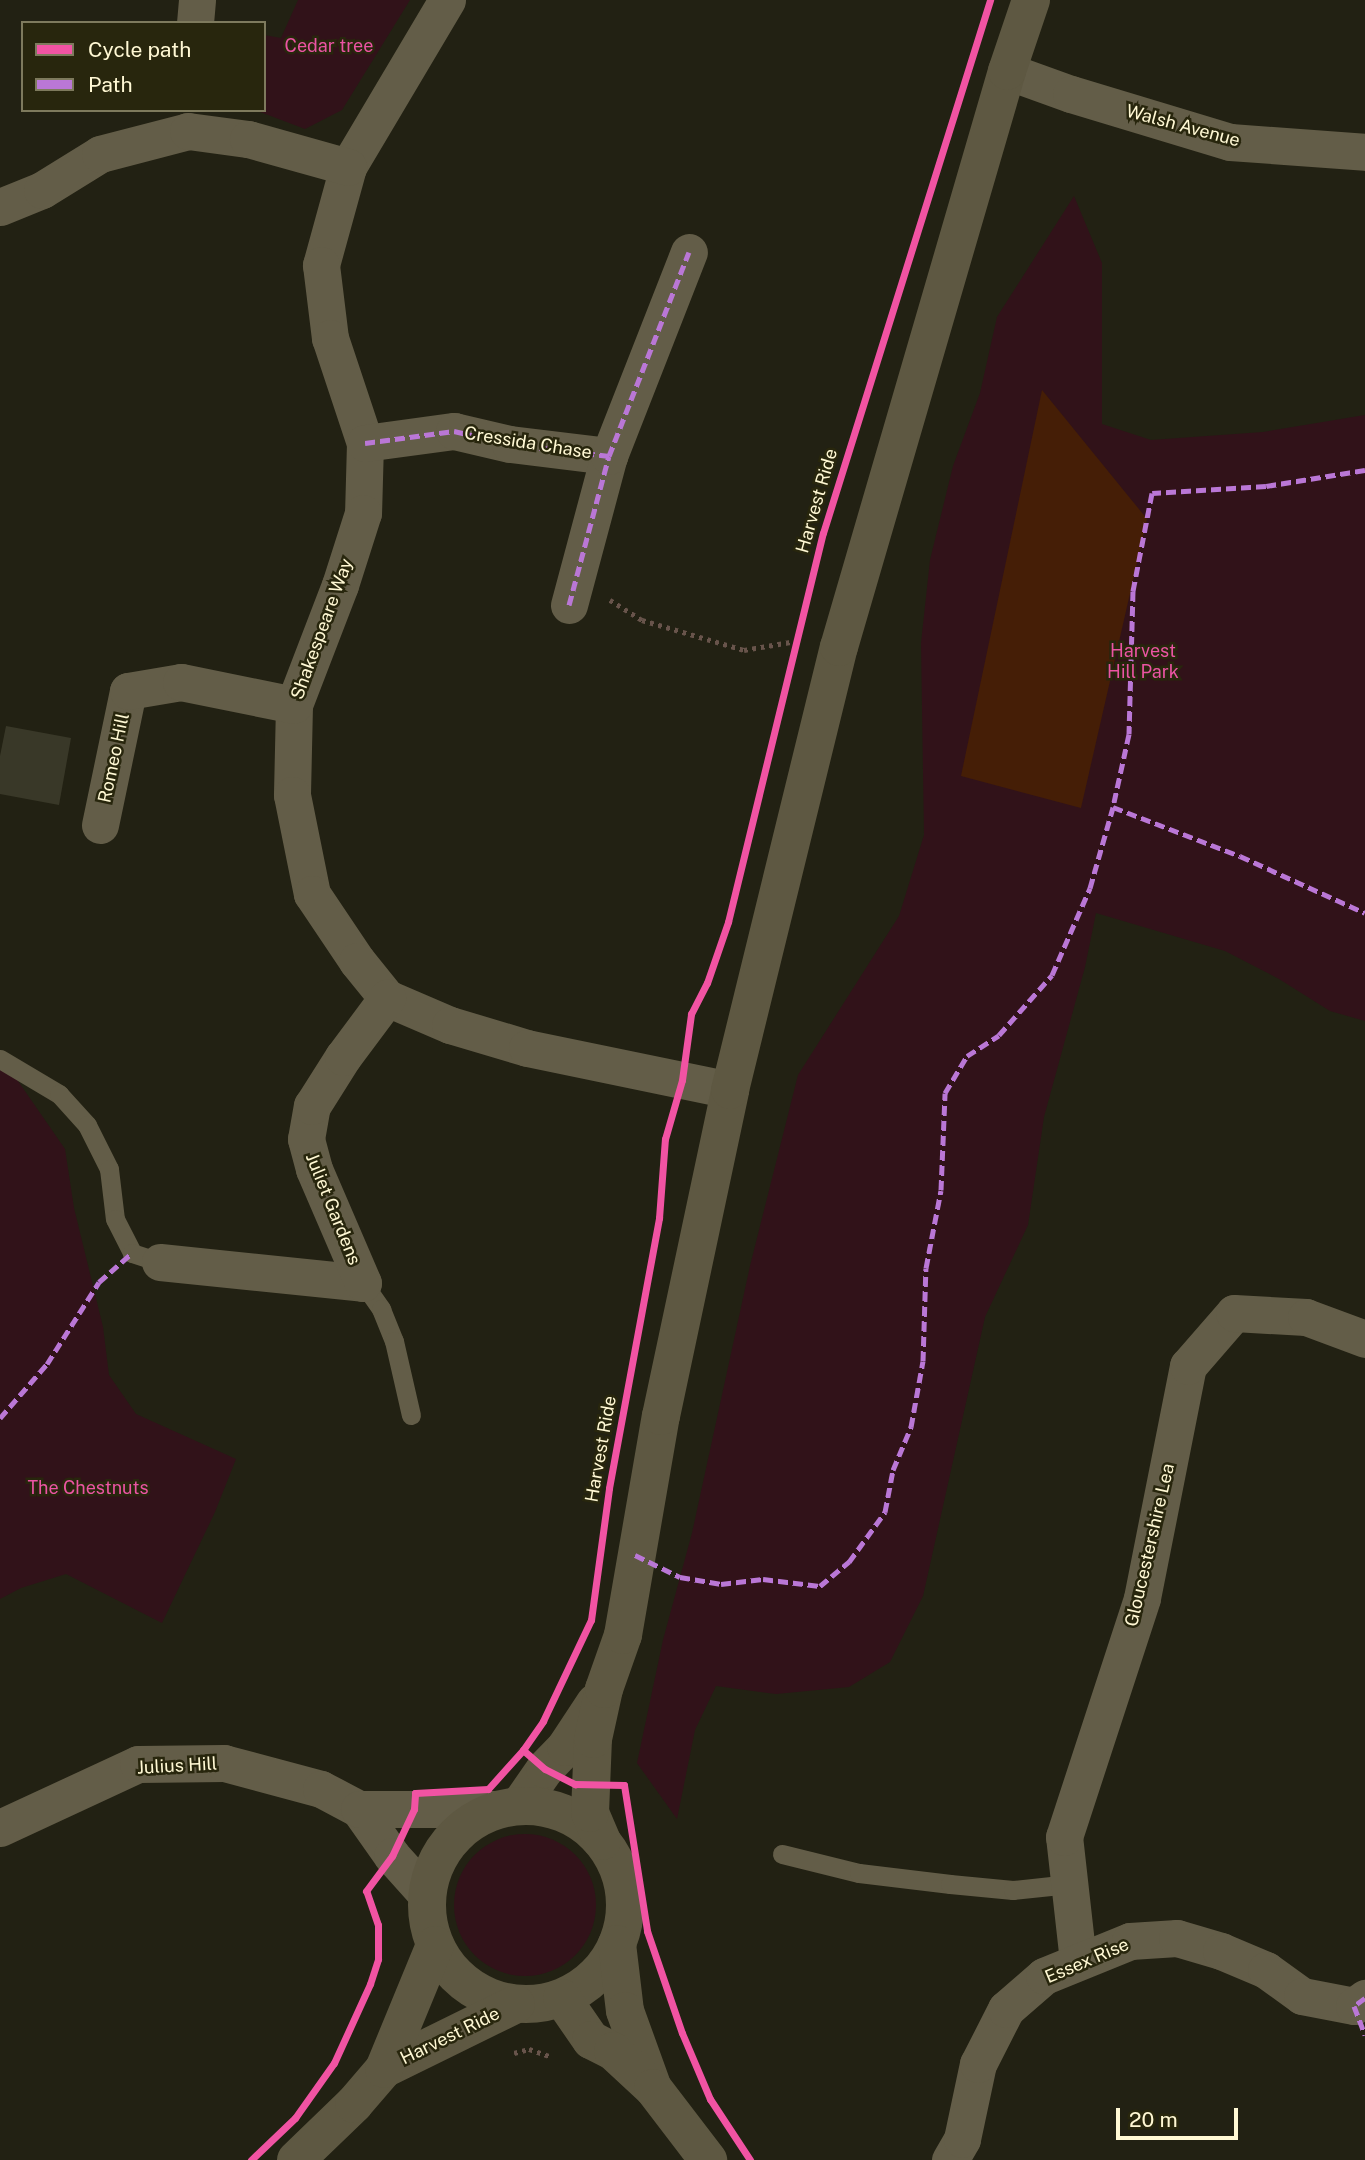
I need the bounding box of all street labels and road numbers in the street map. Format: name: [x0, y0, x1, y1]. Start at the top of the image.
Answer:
street label: Walsh Avenue: [1124, 100, 1242, 152]
street label: Cressida Chase: [463, 422, 593, 464]
street label: Harvest Ride: [792, 446, 842, 556]
street label: Shakespeare Way: [286, 555, 358, 703]
street label: Romeo Hill: [94, 711, 134, 805]
street label: Juliet Gardens: [301, 1150, 365, 1268]
street label: Harvest Ride: [581, 1394, 621, 1504]
street label: Gloucestershire Lea: [1121, 1461, 1179, 1629]
street label: Julius Hill: [136, 1753, 218, 1779]
street label: Essex Rise: [1042, 1934, 1132, 1988]
street label: Harvest Ride: [397, 2003, 503, 2069]

